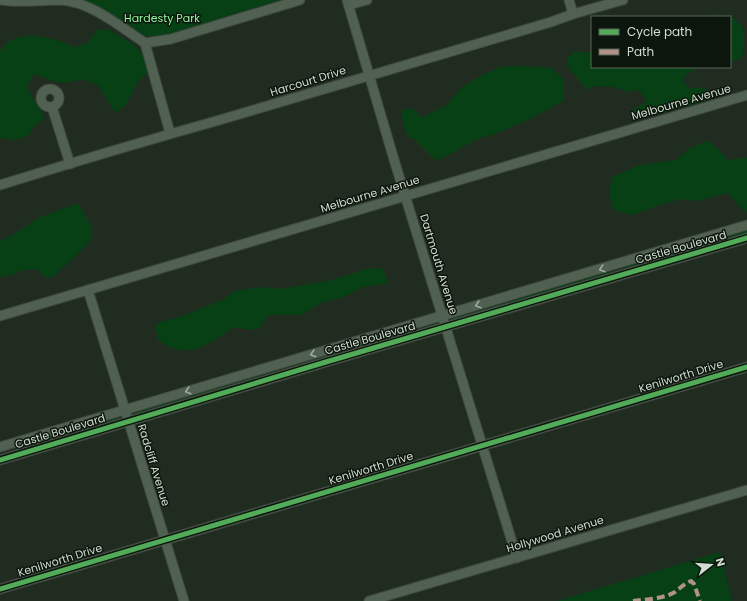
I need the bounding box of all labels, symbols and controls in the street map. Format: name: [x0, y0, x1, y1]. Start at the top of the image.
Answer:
park label: Hardesty Park: [124, 10, 200, 26]
legend: [591, 16, 731, 68]
text: Cycle path: [627, 23, 692, 40]
text: Path: [627, 43, 654, 60]
street label: Harcourt Drive: [268, 62, 348, 100]
street label: Melbourne Avenue: [629, 80, 733, 124]
street label: Melbourne Avenue: [319, 171, 422, 217]
street label: Dartmouth Avenue: [416, 212, 462, 316]
street label: Castle Boulevard: [634, 226, 728, 268]
one-way arrow: [599, 264, 606, 272]
one-way arrow: [475, 300, 482, 309]
street label: Castle Boulevard: [323, 317, 417, 359]
one-way arrow: [310, 350, 316, 358]
street label: Kenilworth Drive: [637, 355, 725, 396]
one-way arrow: [185, 386, 192, 395]
street label: Castle Boulevard: [13, 410, 107, 452]
street label: Radcliff Avenue: [134, 422, 174, 508]
street label: Kenilworth Drive: [327, 447, 415, 488]
street label: Hollywood Avenue: [504, 512, 606, 556]
street label: Kenilworth Drive: [16, 539, 104, 580]
north arrow: [691, 545, 731, 585]
text: N: [712, 556, 729, 568]

